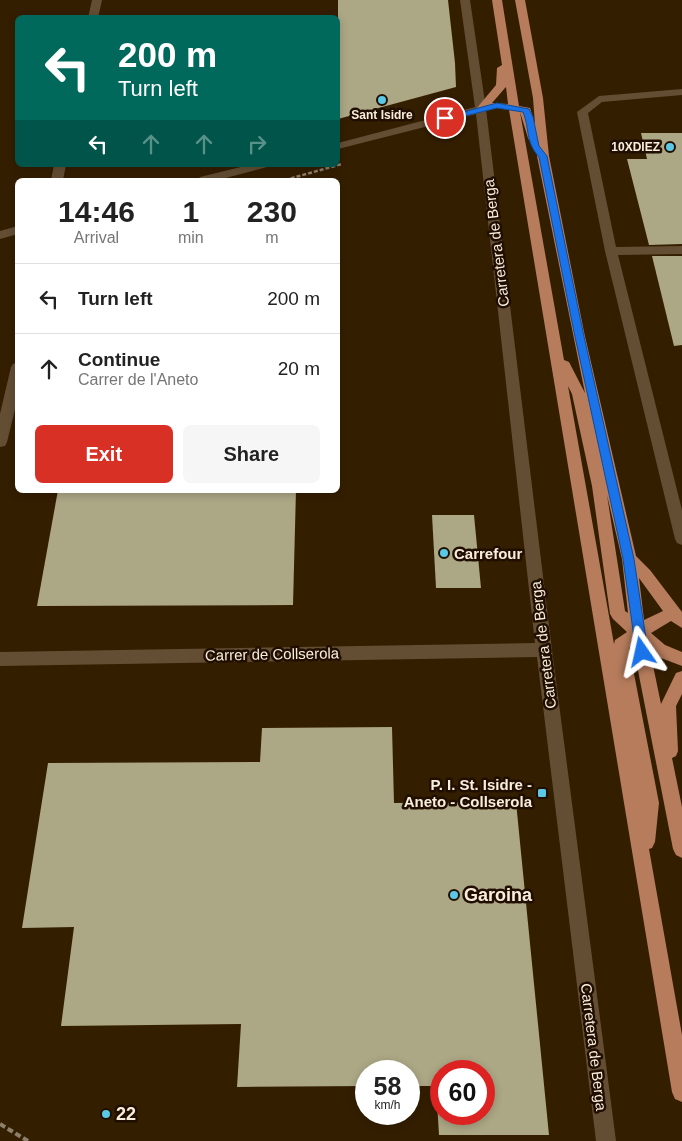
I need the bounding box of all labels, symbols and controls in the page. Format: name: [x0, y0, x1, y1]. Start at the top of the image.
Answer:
icon: left: [35, 35, 100, 100]
text: 200 m: [118, 35, 217, 74]
text: Turn left: [118, 76, 198, 101]
marker: Sant Isidre: [376, 94, 388, 106]
pin: [424, 97, 466, 139]
icon: arrive: [431, 104, 459, 132]
place label: Sant Isidre: [351, 108, 413, 122]
icon: left: [84, 130, 112, 158]
icon: ahead: [137, 130, 165, 158]
icon: ahead: [190, 130, 218, 158]
icon: right: [243, 130, 271, 158]
place label: 10XDIEZ: [611, 140, 660, 154]
marker: 10XDIEZ: [664, 141, 676, 153]
street label: Carretera de Berga: [480, 178, 512, 308]
text: 14:46: [58, 195, 135, 228]
text: 1: [182, 195, 199, 228]
text: 230: [247, 195, 297, 228]
text: Arrival: [74, 229, 119, 246]
text: min: [178, 229, 204, 246]
text: m: [265, 229, 278, 246]
icon: left: [35, 285, 63, 313]
text: Turn left: [78, 288, 153, 309]
text: 200 m: [267, 288, 320, 309]
text: Continue: [78, 349, 160, 370]
icon: ahead: [35, 355, 63, 383]
text: 20 m: [278, 358, 320, 379]
text: Carrer de l'Aneto: [78, 371, 198, 388]
button: Exit: [35, 425, 173, 483]
button: Share: [183, 425, 320, 483]
place label: Carrefour: [454, 545, 523, 562]
marker: Carrefour: [438, 547, 450, 559]
street label: Carretera de Berga: [527, 580, 559, 710]
position arrow: [615, 625, 667, 677]
street label: Carrer de Collserola: [205, 644, 340, 664]
place label: P. I. St. Isidre - Aneto - Collserola: [404, 776, 533, 810]
marker: P. I. St. Isidre - Aneto - Collserola: [536, 787, 548, 799]
place label: Garoina: [464, 885, 533, 905]
marker: Garoina: [448, 889, 460, 901]
street label: Carretera de Berga: [578, 982, 610, 1112]
speed limit sign: 60: [430, 1060, 495, 1125]
text: 58: [374, 1072, 401, 1100]
text: km/h: [374, 1098, 401, 1112]
place label: 22: [116, 1104, 136, 1124]
marker: 22: [100, 1108, 112, 1120]

